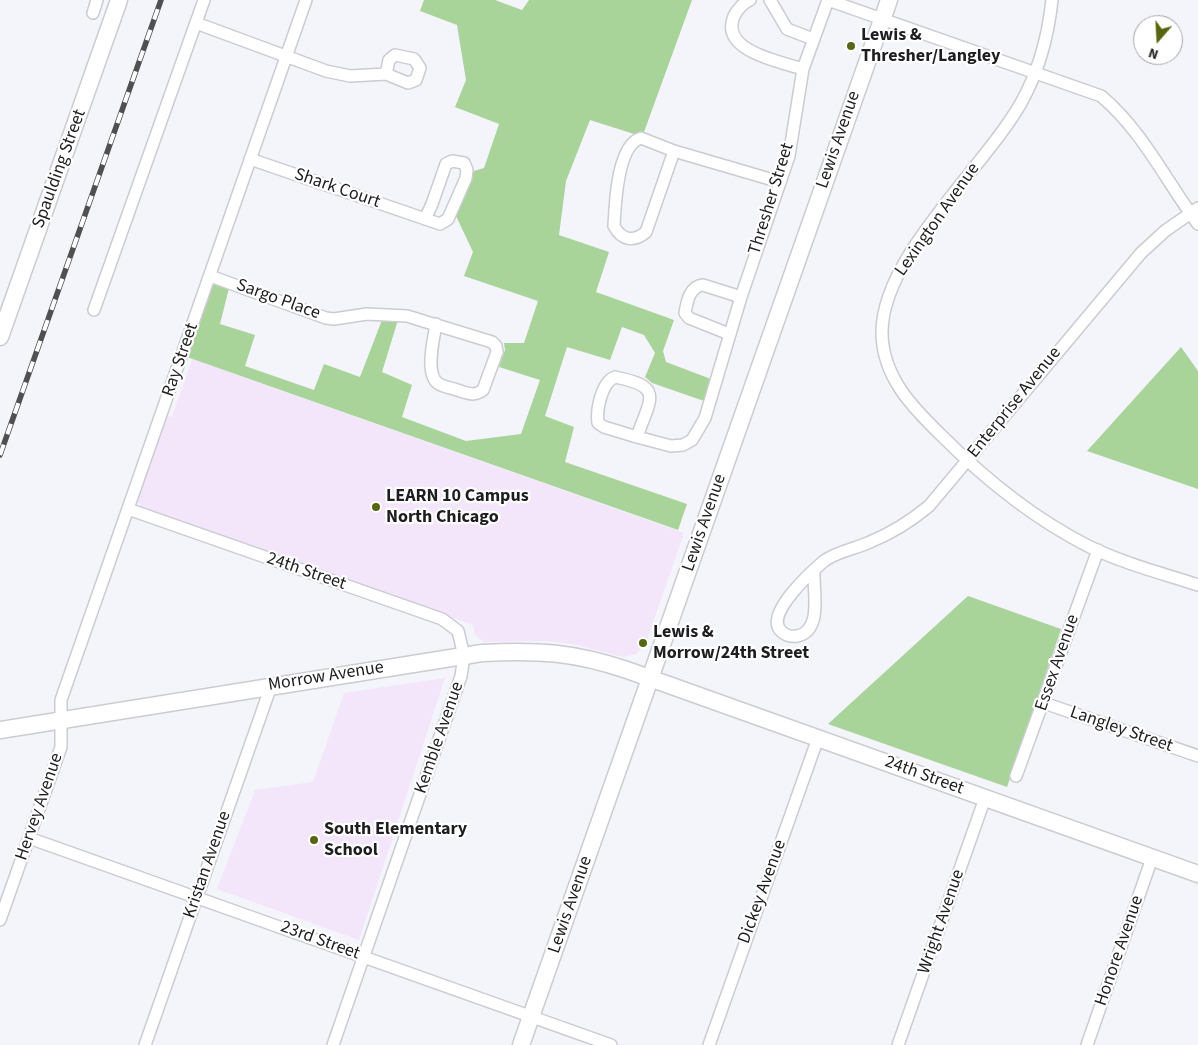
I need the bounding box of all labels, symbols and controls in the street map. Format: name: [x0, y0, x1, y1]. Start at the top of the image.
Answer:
north arrow: [1133, 15, 1183, 65]
place label: Lewis & Thresher/Langley: [861, 25, 1000, 68]
marker: Lewis & Thresher/Langley: [845, 40, 857, 52]
text: N: [1146, 42, 1161, 64]
street label: Lewis Avenue: [812, 88, 866, 192]
street label: Spaulding Street: [29, 107, 91, 231]
street label: Thresher Street: [745, 141, 799, 257]
street label: Lexington Avenue: [891, 159, 985, 281]
street label: Shark Court: [291, 164, 383, 214]
street label: Sargo Place: [233, 275, 323, 325]
street label: Ray Street: [158, 320, 204, 400]
street label: Enterprise Avenue: [964, 343, 1066, 463]
street label: Lewis Avenue: [678, 471, 732, 575]
place label: LEARN 10 Campus North Chicago: [386, 486, 529, 528]
marker: LEARN 10 Campus North Chicago: [370, 501, 382, 513]
street label: 24th Street: [263, 548, 349, 596]
street label: Essex Avenue: [1031, 612, 1085, 714]
place label: Lewis & Morrow/24th Street: [653, 622, 809, 664]
marker: Lewis & Morrow/24th Street: [637, 637, 649, 649]
street label: Morrow Avenue: [267, 657, 385, 697]
street label: Kemble Avenue: [411, 679, 469, 797]
street label: Langley Street: [1067, 702, 1175, 758]
street label: Hervey Avenue: [12, 750, 68, 864]
street label: 24th Street: [882, 752, 966, 800]
street label: Kristan Avenue: [180, 809, 236, 921]
place label: South Elementary School: [324, 819, 467, 862]
marker: South Elementary School: [308, 834, 320, 846]
street label: Dickey Avenue: [734, 837, 792, 947]
street label: Lewis Avenue: [544, 853, 598, 957]
street label: Wright Avenue: [914, 867, 970, 977]
street label: Honore Avenue: [1091, 893, 1149, 1009]
street label: 23rd Street: [277, 917, 363, 965]

